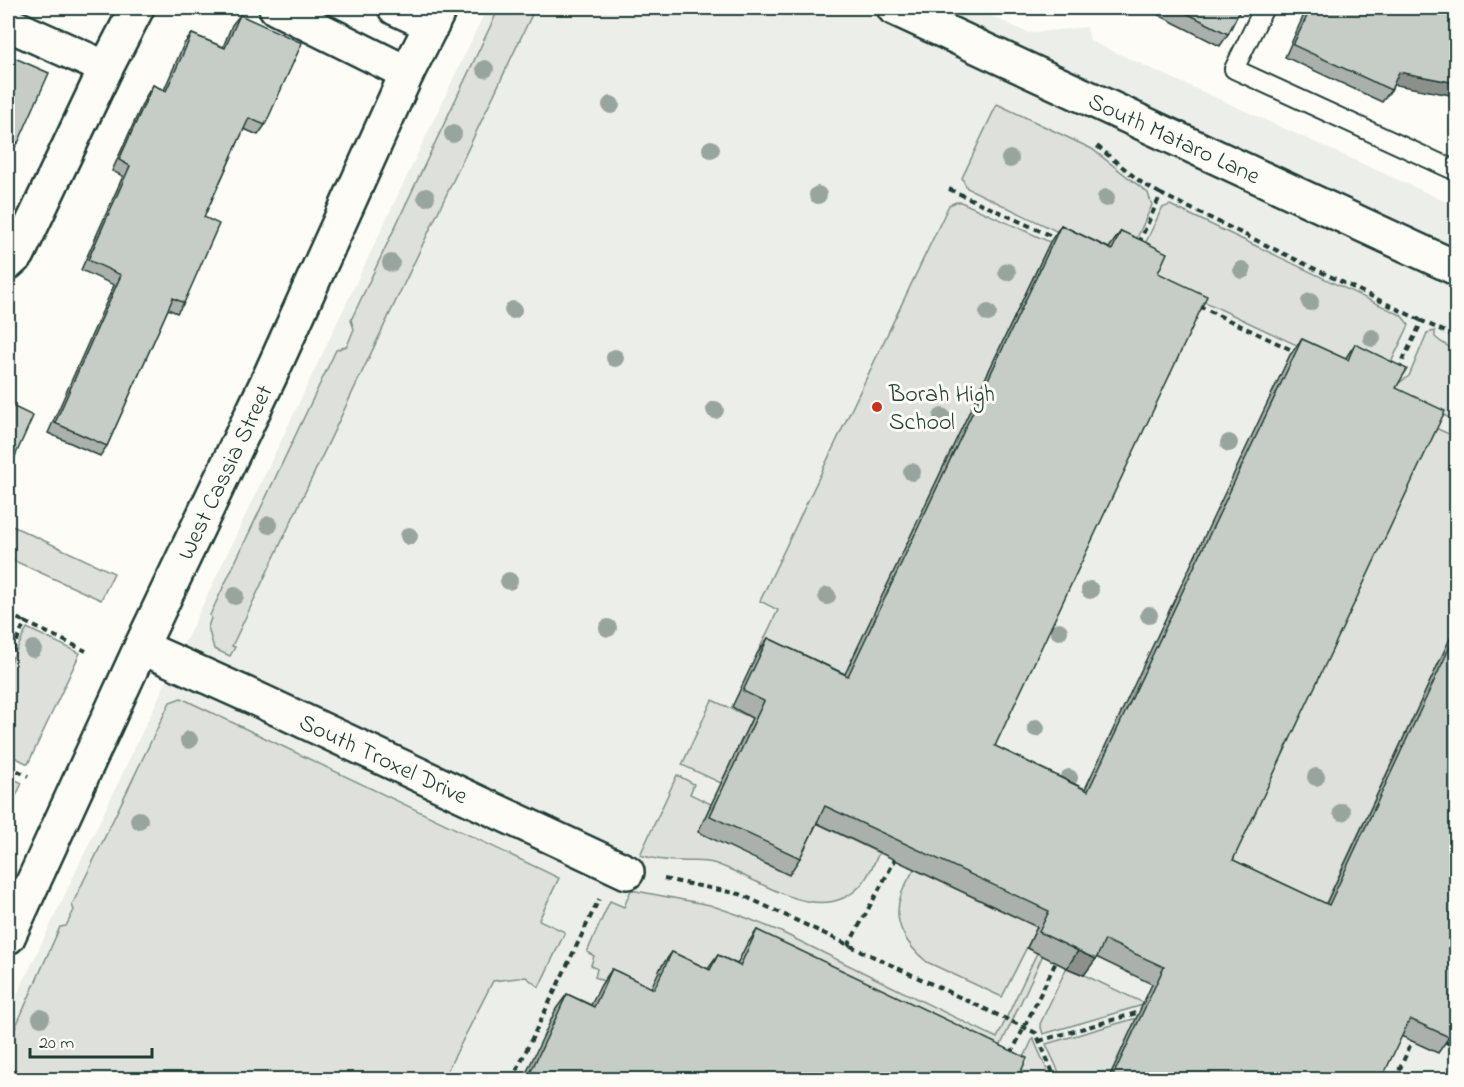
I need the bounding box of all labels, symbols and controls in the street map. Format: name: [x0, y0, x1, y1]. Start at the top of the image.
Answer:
street label: South Mataro Lane: [1082, 85, 1265, 195]
place label: Borah High School: [888, 378, 995, 441]
street label: West Cassia Street: [170, 380, 283, 566]
marker: Borah High School: [870, 400, 884, 414]
street label: South Troxel Drive: [293, 706, 473, 815]
scale bar: [30, 1021, 152, 1059]
text: 20 m: [39, 1031, 74, 1057]

